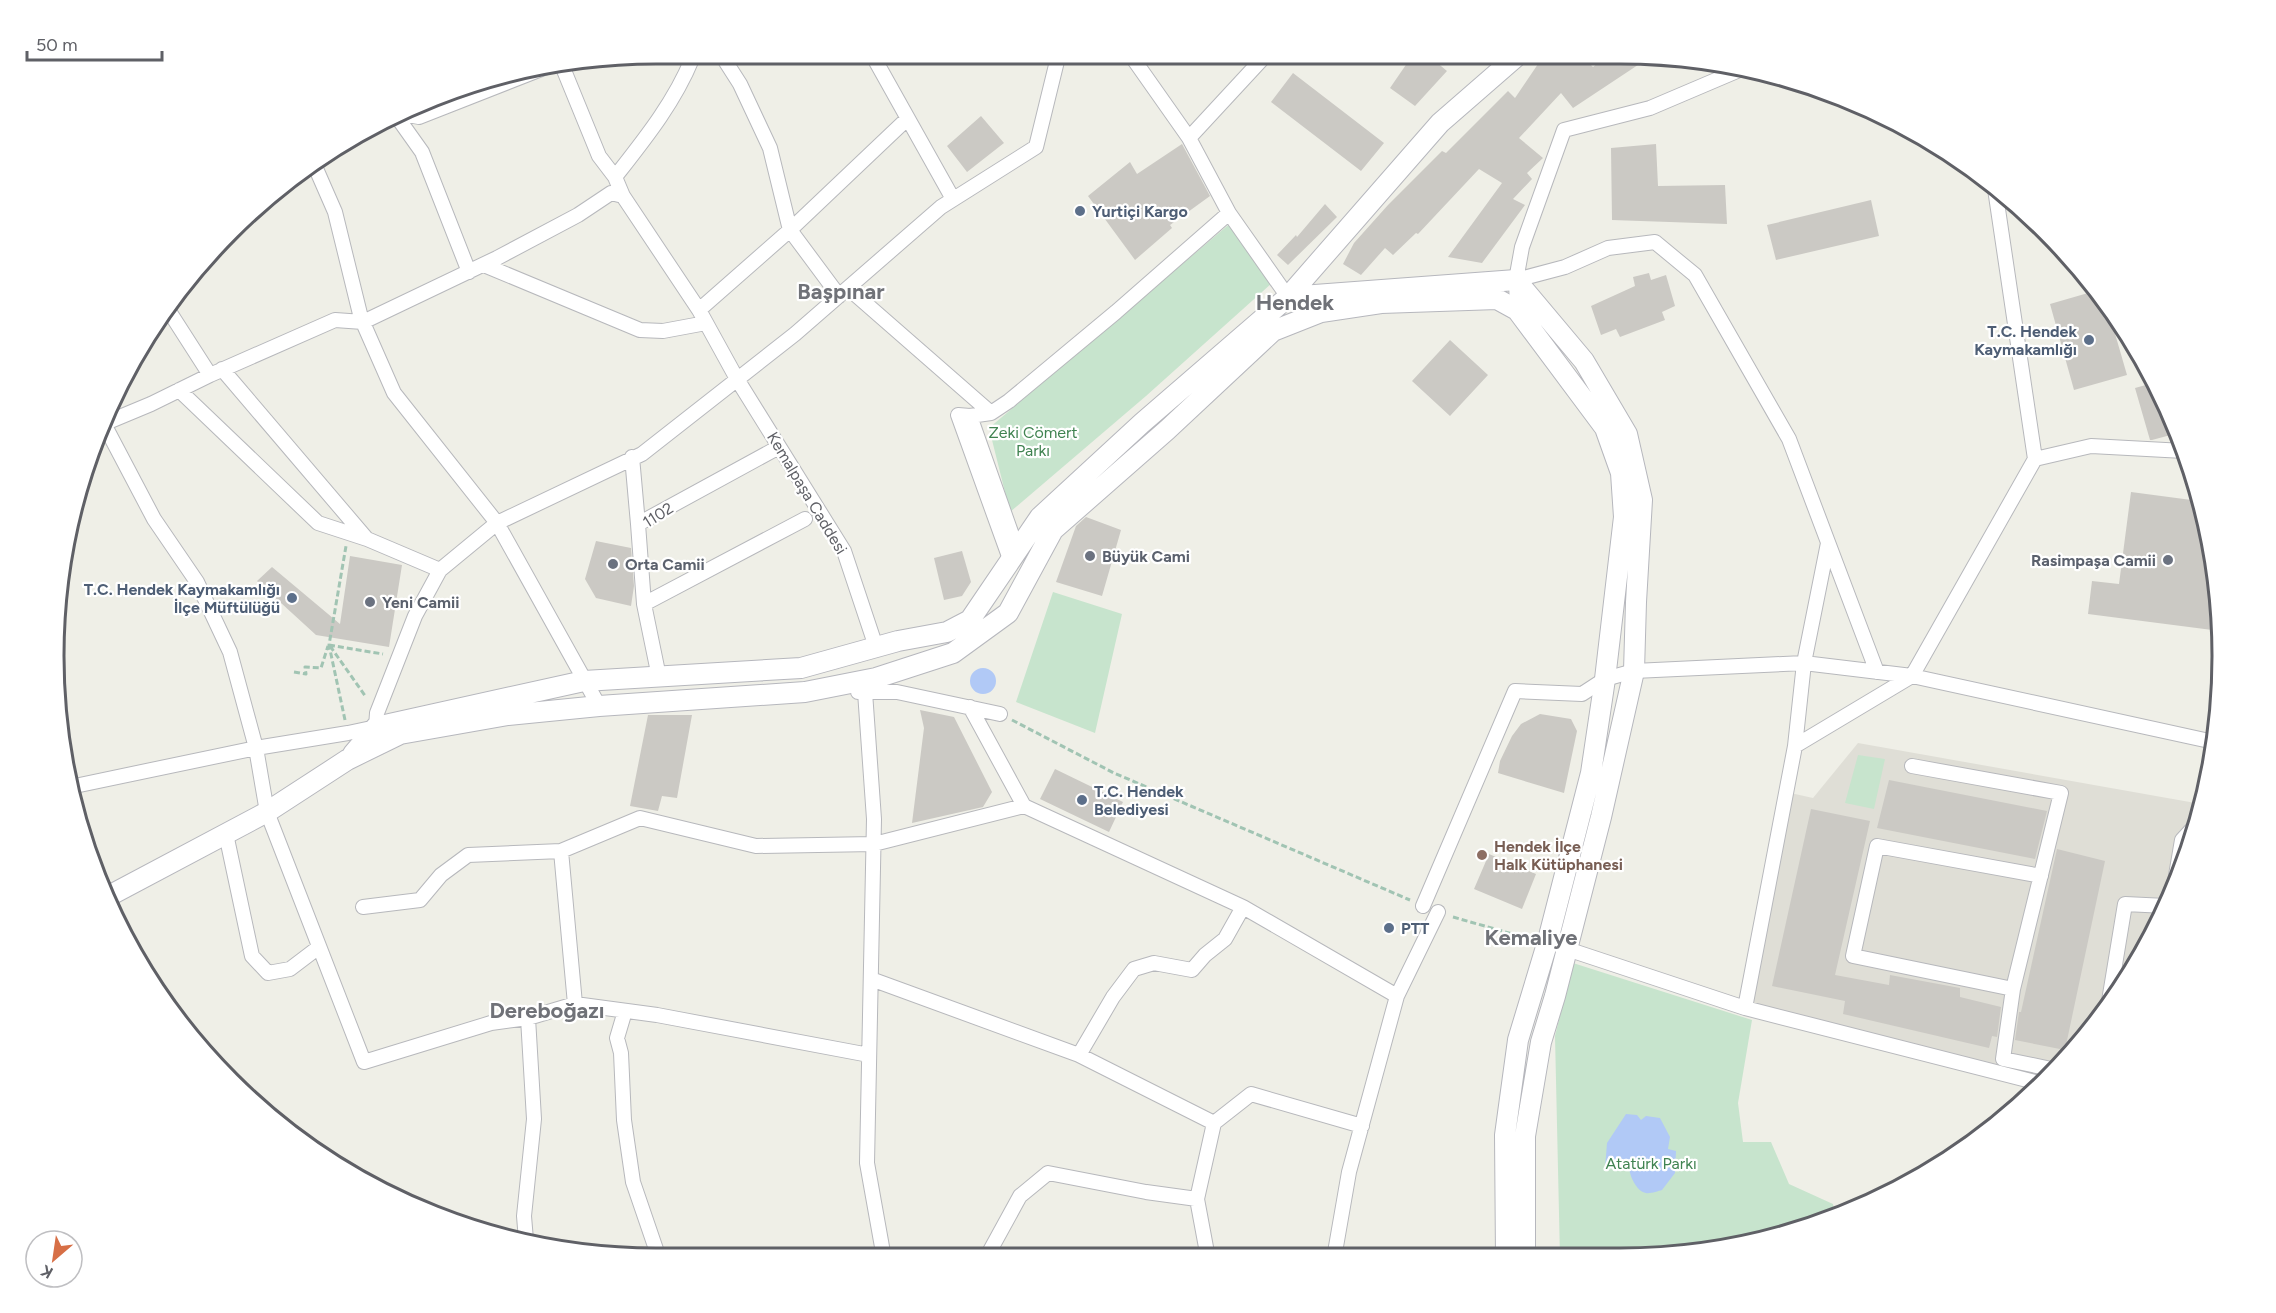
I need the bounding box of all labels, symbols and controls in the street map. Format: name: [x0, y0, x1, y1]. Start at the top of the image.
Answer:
scale bar: [27, 24, 162, 62]
text: 50 m: [36, 34, 78, 56]
place label: Yurtiçi Kargo: [1092, 202, 1188, 221]
marker: Yurtiçi Kargo: [1073, 204, 1087, 218]
district label: Başpınar: [797, 278, 885, 305]
district label: Hendek: [1256, 289, 1334, 316]
place label: T.C. Hendek Kaymakamlığı: [1974, 322, 2077, 359]
marker: T.C. Hendek Kaymakamlığı: [2082, 333, 2096, 347]
park label: Zeki Cömert Parkı: [988, 423, 1078, 460]
street label: Kemalpaşa Caddesi: [763, 428, 851, 558]
street label: 1102: [639, 498, 677, 532]
place label: Büyük Cami: [1102, 547, 1190, 566]
marker: Büyük Cami: [1083, 549, 1097, 563]
place label: Rasimpaşa Camii: [2031, 551, 2156, 570]
marker: Rasimpaşa Camii: [2161, 553, 2175, 567]
place label: Orta Camii: [625, 555, 705, 574]
marker: Orta Camii: [606, 557, 620, 571]
place label: T.C. Hendek Kaymakamlığı İlçe Müftülüğü: [84, 580, 280, 617]
marker: T.C. Hendek Kaymakamlığı İlçe Müftülüğü: [285, 591, 299, 605]
place label: Yeni Camii: [382, 593, 459, 612]
marker: Yeni Camii: [363, 595, 377, 609]
place label: T.C. Hendek Belediyesi: [1094, 782, 1184, 819]
marker: T.C. Hendek Belediyesi: [1075, 793, 1089, 807]
place label: Hendek İlçe Halk Kütüphanesi: [1494, 837, 1623, 874]
marker: Hendek İlçe Halk Kütüphanesi: [1475, 848, 1489, 862]
place label: PTT: [1401, 919, 1430, 938]
marker: PTT: [1382, 921, 1396, 935]
district label: Kemaliye: [1485, 924, 1577, 951]
district label: Dereboğazı: [489, 997, 605, 1024]
park label: Atatürk Parkı: [1605, 1154, 1697, 1173]
north arrow: [24, 1229, 84, 1289]
text: K: [37, 1261, 56, 1283]

